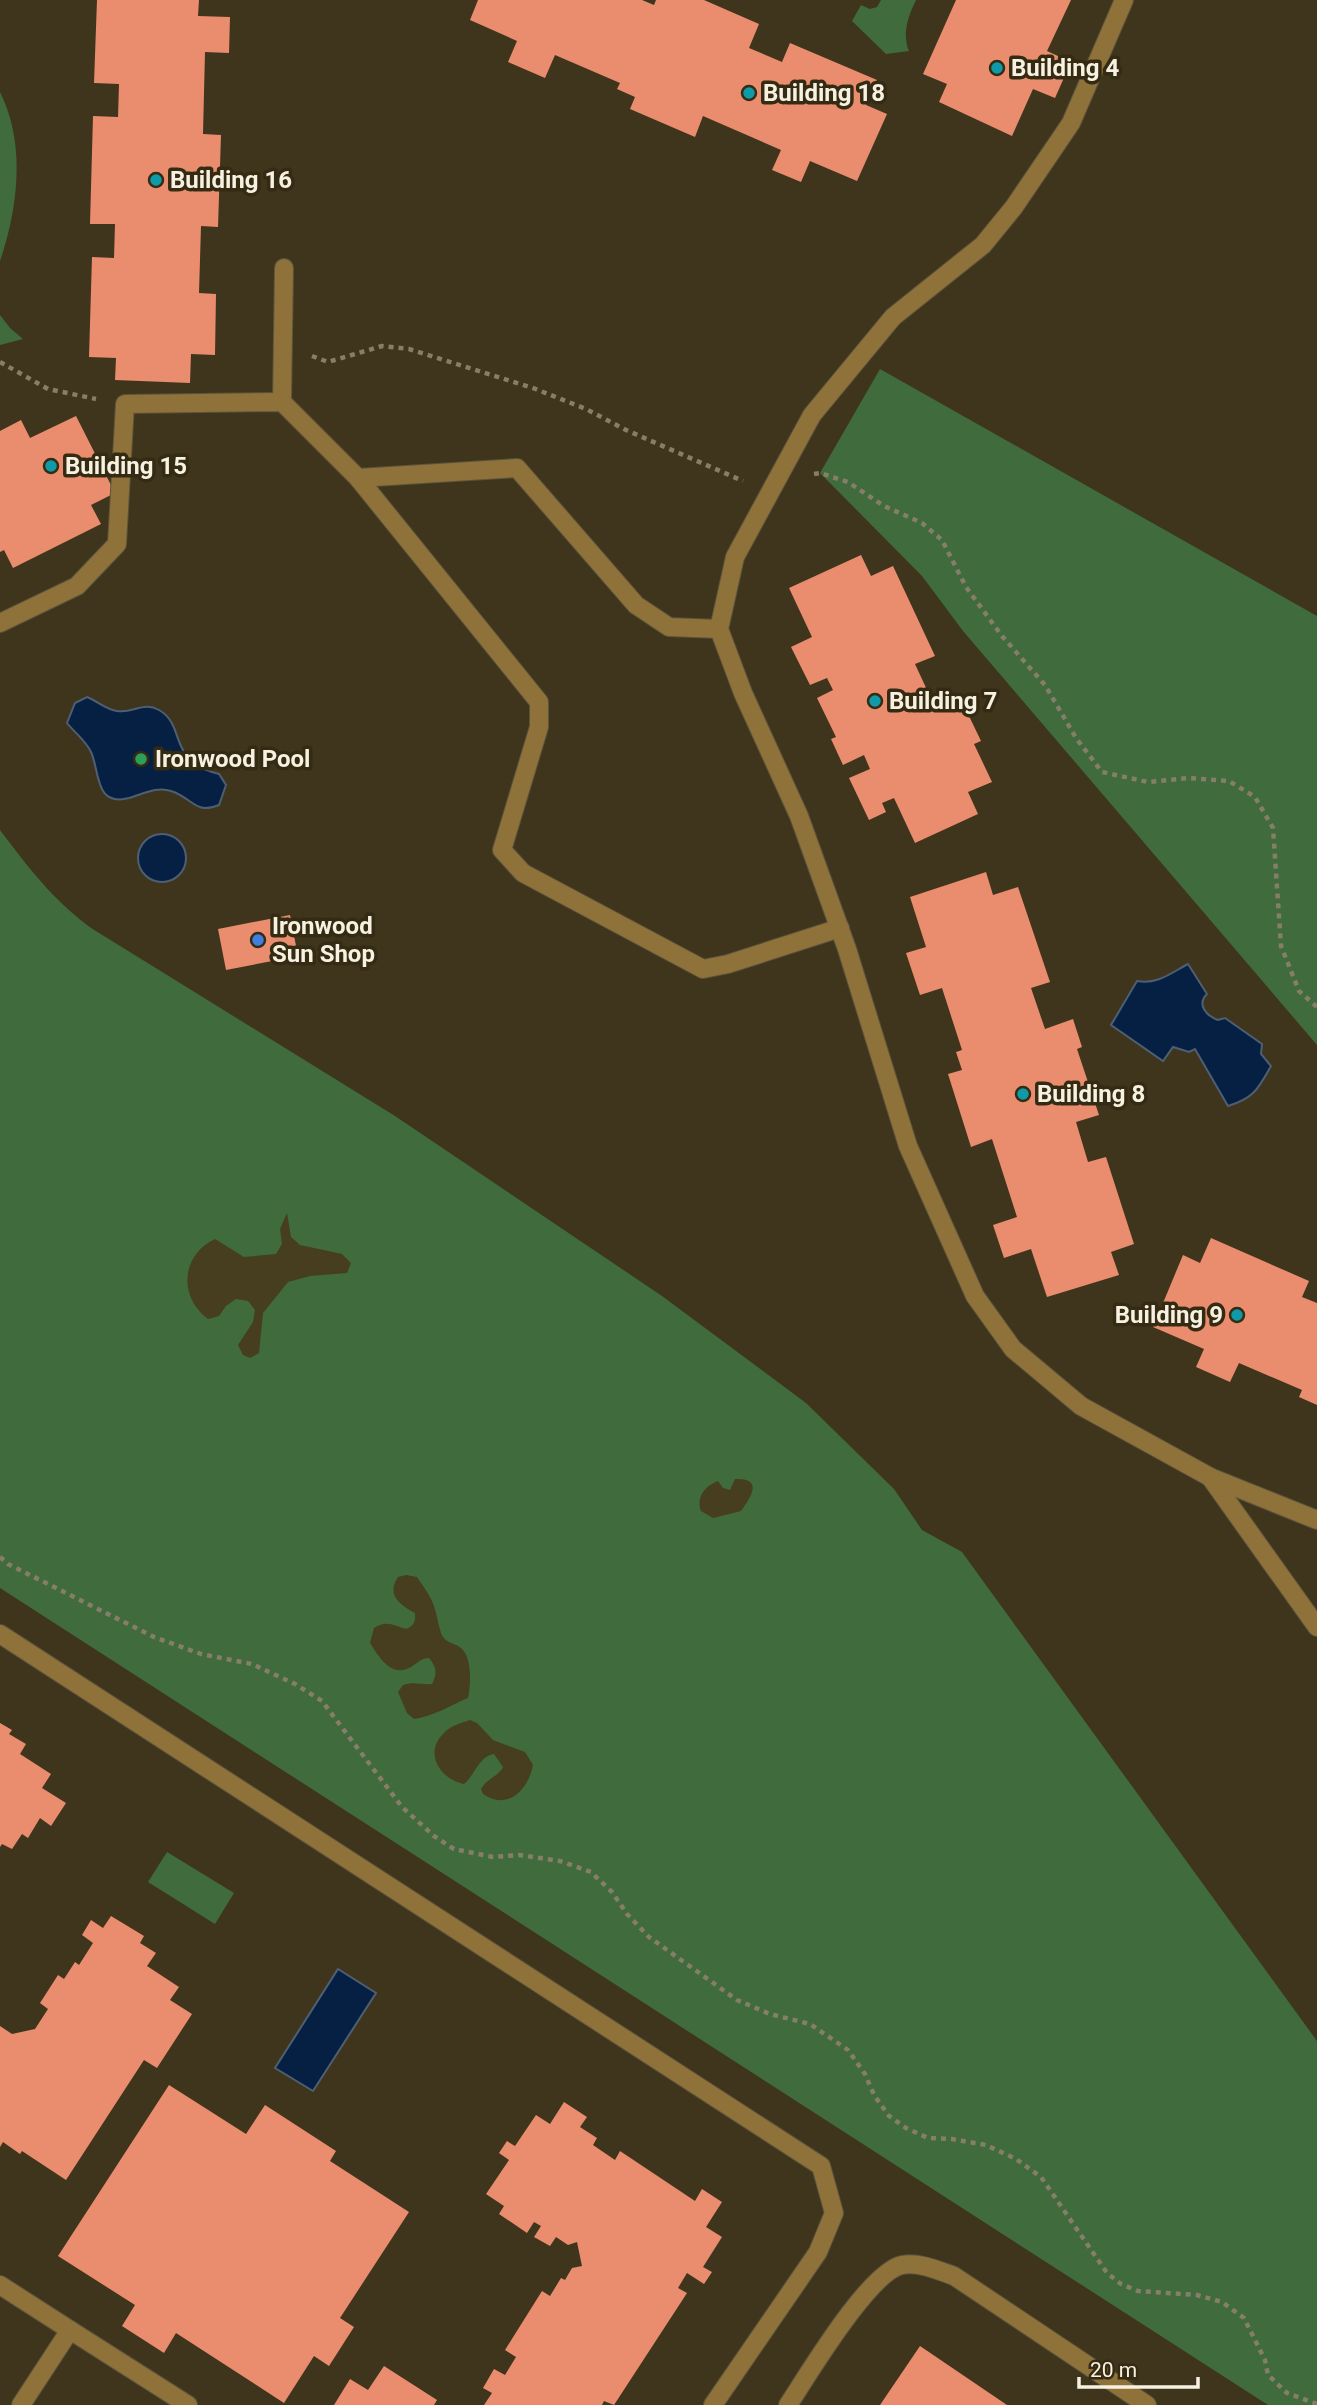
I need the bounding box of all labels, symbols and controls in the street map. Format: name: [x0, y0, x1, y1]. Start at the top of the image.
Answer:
place label: Building 4: [1011, 54, 1119, 82]
marker: Building 4: [989, 60, 1005, 76]
place label: Building 18: [763, 79, 885, 107]
marker: Building 18: [741, 85, 757, 101]
place label: Building 16: [170, 166, 292, 194]
marker: Building 16: [148, 172, 164, 188]
place label: Building 15: [65, 452, 187, 480]
marker: Building 15: [43, 458, 59, 474]
place label: Building 7: [889, 687, 997, 715]
marker: Building 7: [867, 693, 883, 709]
place label: Ironwood Pool: [155, 745, 310, 773]
marker: Ironwood Pool: [133, 751, 149, 767]
place label: Ironwood Sun Shop: [272, 912, 375, 968]
marker: Ironwood Sun Shop: [250, 932, 266, 948]
place label: Building 8: [1037, 1080, 1145, 1108]
marker: Building 8: [1015, 1086, 1031, 1102]
place label: Building 9: [1115, 1301, 1223, 1329]
marker: Building 9: [1229, 1307, 1245, 1323]
scale bar: [1079, 2346, 1198, 2390]
text: 20 m: [1090, 2358, 1137, 2382]

